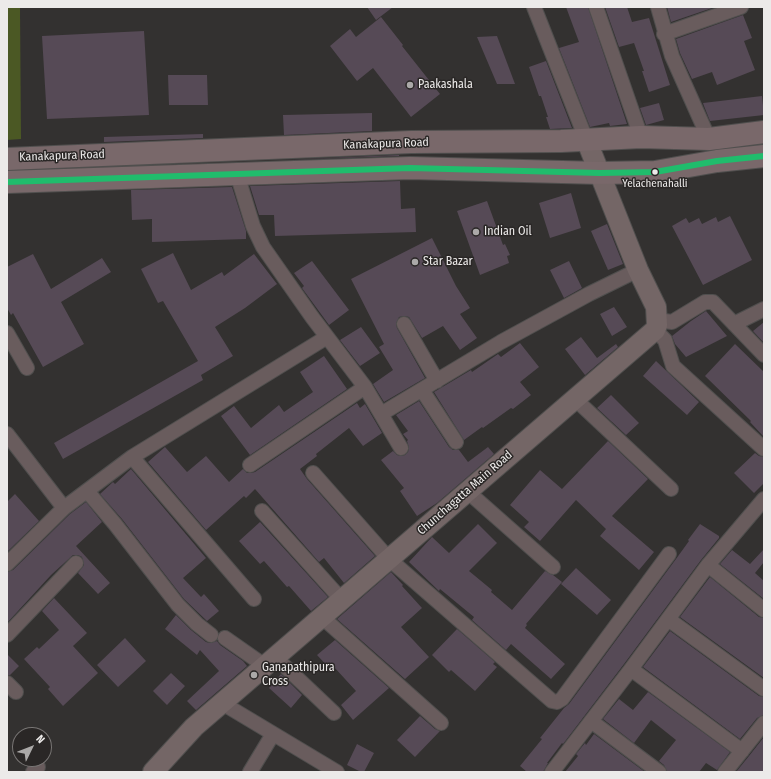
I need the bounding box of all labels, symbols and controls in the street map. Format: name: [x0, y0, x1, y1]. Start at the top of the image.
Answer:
place label: Paakashala: [418, 78, 473, 92]
marker: Paakashala: [405, 80, 415, 90]
street label: Kanakapura Road: [343, 135, 429, 153]
street label: Kanakapura Road: [19, 147, 105, 165]
marker: Yelachenahalli: [650, 167, 660, 177]
place label: Yelachenahalli: [622, 177, 688, 191]
place label: Indian Oil: [484, 225, 532, 239]
marker: Indian Oil: [471, 227, 481, 237]
place label: Star Bazar: [423, 255, 473, 269]
marker: Star Bazar: [410, 257, 420, 267]
street label: Chunchagatta Main Road: [414, 448, 516, 538]
place label: Ganapathipura Cross: [262, 661, 335, 689]
marker: Ganapathipura Cross: [249, 670, 259, 680]
north arrow: [12, 727, 52, 767]
text: N: [33, 732, 47, 746]

